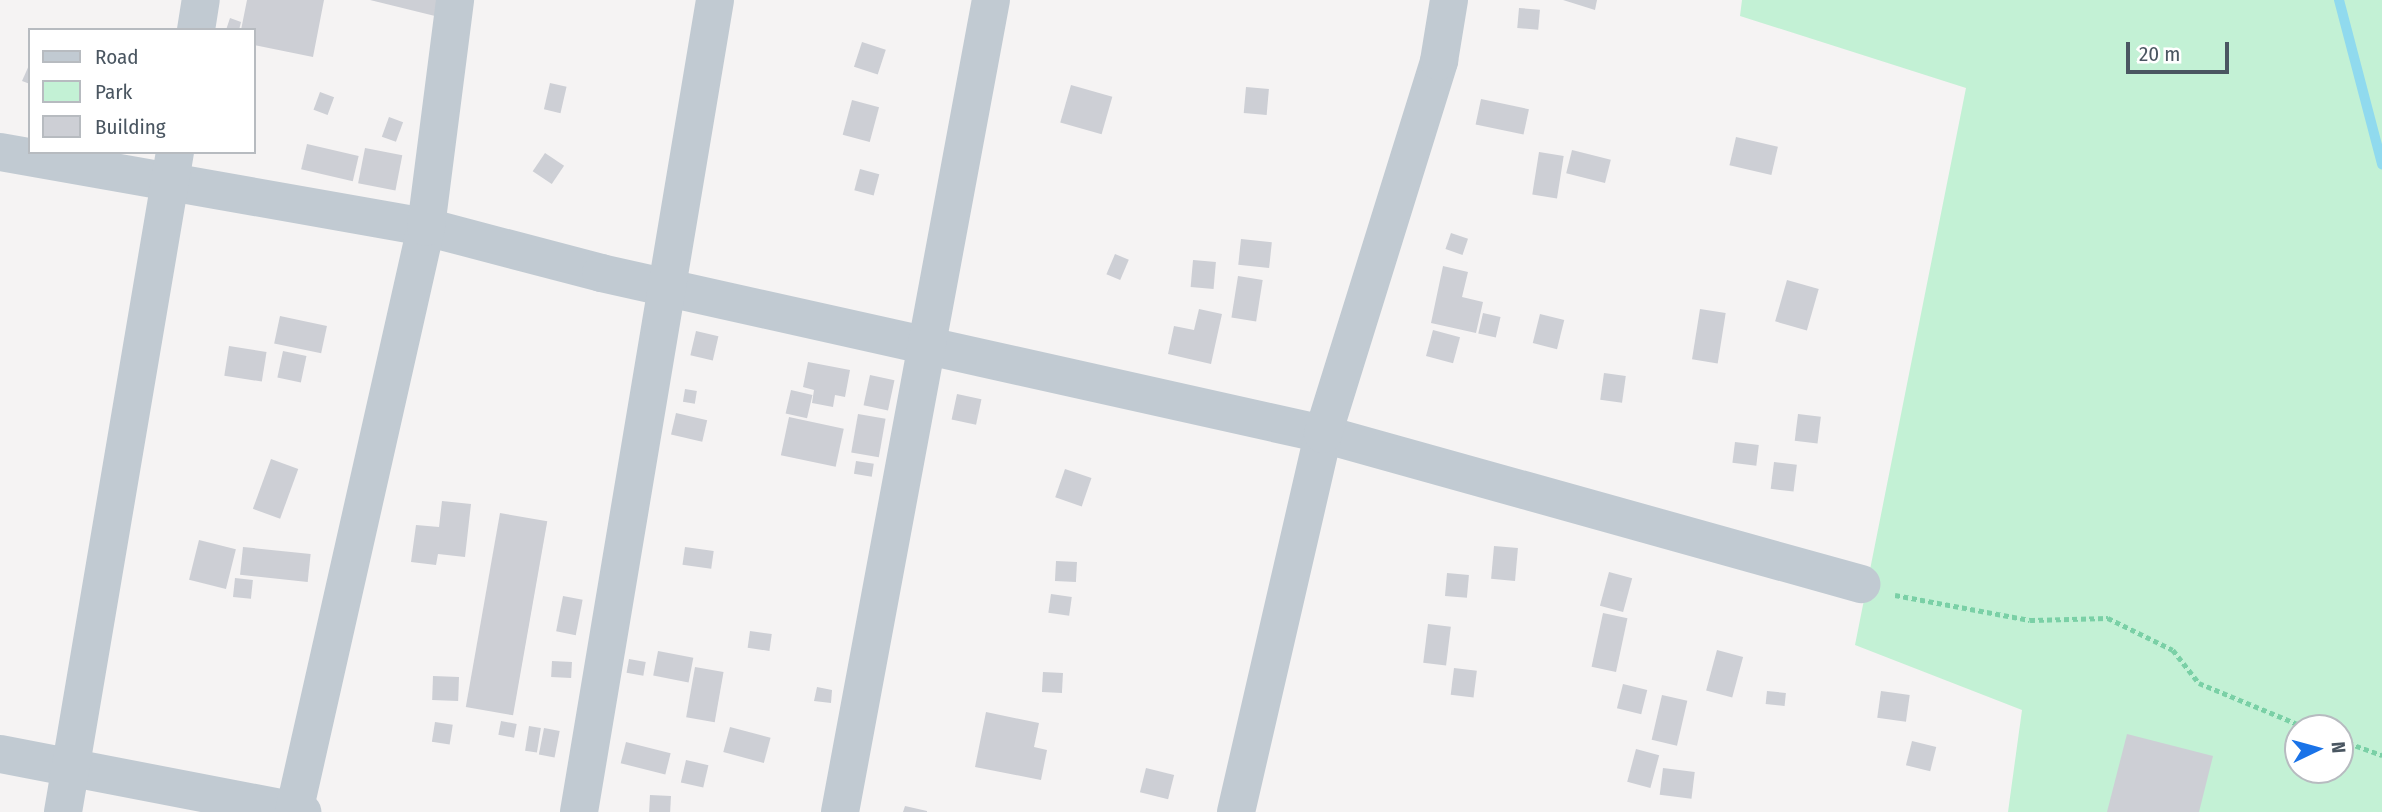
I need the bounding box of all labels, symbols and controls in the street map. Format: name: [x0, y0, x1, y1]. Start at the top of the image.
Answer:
legend: [28, 28, 256, 154]
scale bar: [2130, 28, 2233, 72]
text: 20 m: [2139, 41, 2180, 67]
text: Road: [95, 44, 139, 70]
text: Park: [95, 79, 132, 105]
text: Building: [95, 114, 166, 140]
north arrow: [2284, 714, 2354, 784]
text: N: [2326, 741, 2350, 754]

